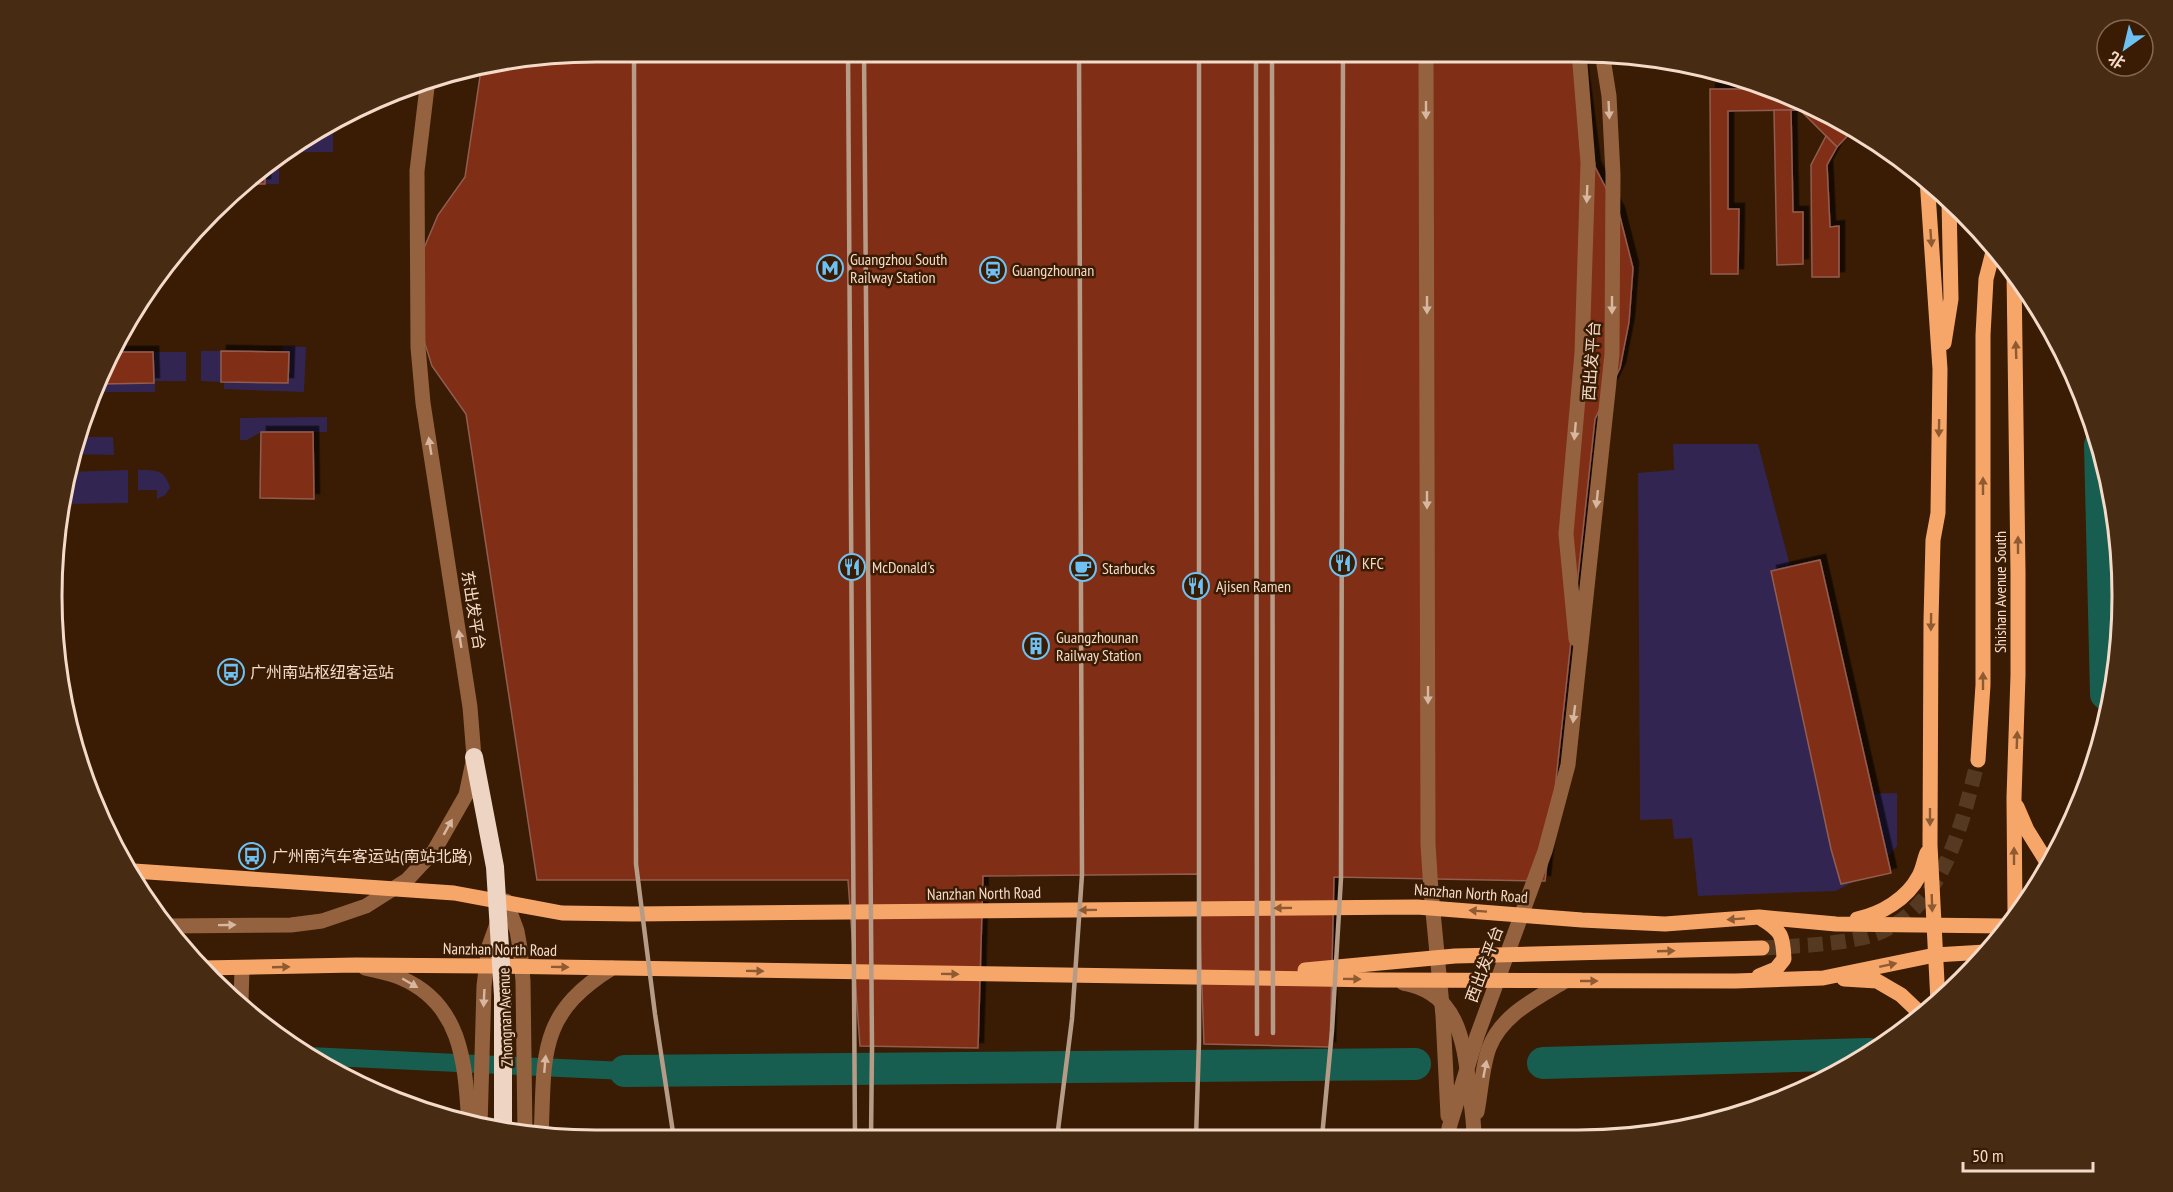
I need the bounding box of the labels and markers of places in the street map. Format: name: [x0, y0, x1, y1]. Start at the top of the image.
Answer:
place label: Guangzhou South Railway Station: [850, 249, 947, 287]
metro station icon: Guangzhou South Railway Station: [815, 253, 845, 283]
station icon: Guangzhounan: [978, 255, 1008, 285]
place label: Guangzhounan: [1012, 260, 1094, 280]
restaurant icon: KFC: [1328, 548, 1358, 578]
restaurant icon: McDonald's: [837, 552, 867, 582]
cafe icon: Starbucks: [1068, 553, 1098, 583]
place label: KFC: [1362, 553, 1384, 573]
place label: McDonald's: [872, 557, 935, 577]
place label: Starbucks: [1102, 558, 1155, 578]
restaurant icon: Ajisen Ramen: [1181, 571, 1211, 601]
place label: Ajisen Ramen: [1216, 576, 1291, 596]
place label: Guangzhounan Railway Station: [1056, 627, 1142, 665]
building icon: Guangzhounan Railway Station: [1021, 631, 1051, 661]
bus stop icon: 广州南站枢纽客运站: [216, 657, 246, 687]
place label: 广州南站枢纽客运站: [250, 662, 394, 682]
bus stop icon: 广州南汽车客运站(南站北路): [237, 841, 267, 871]
place label: 广州南汽车客运站(南站北路): [272, 846, 472, 866]

